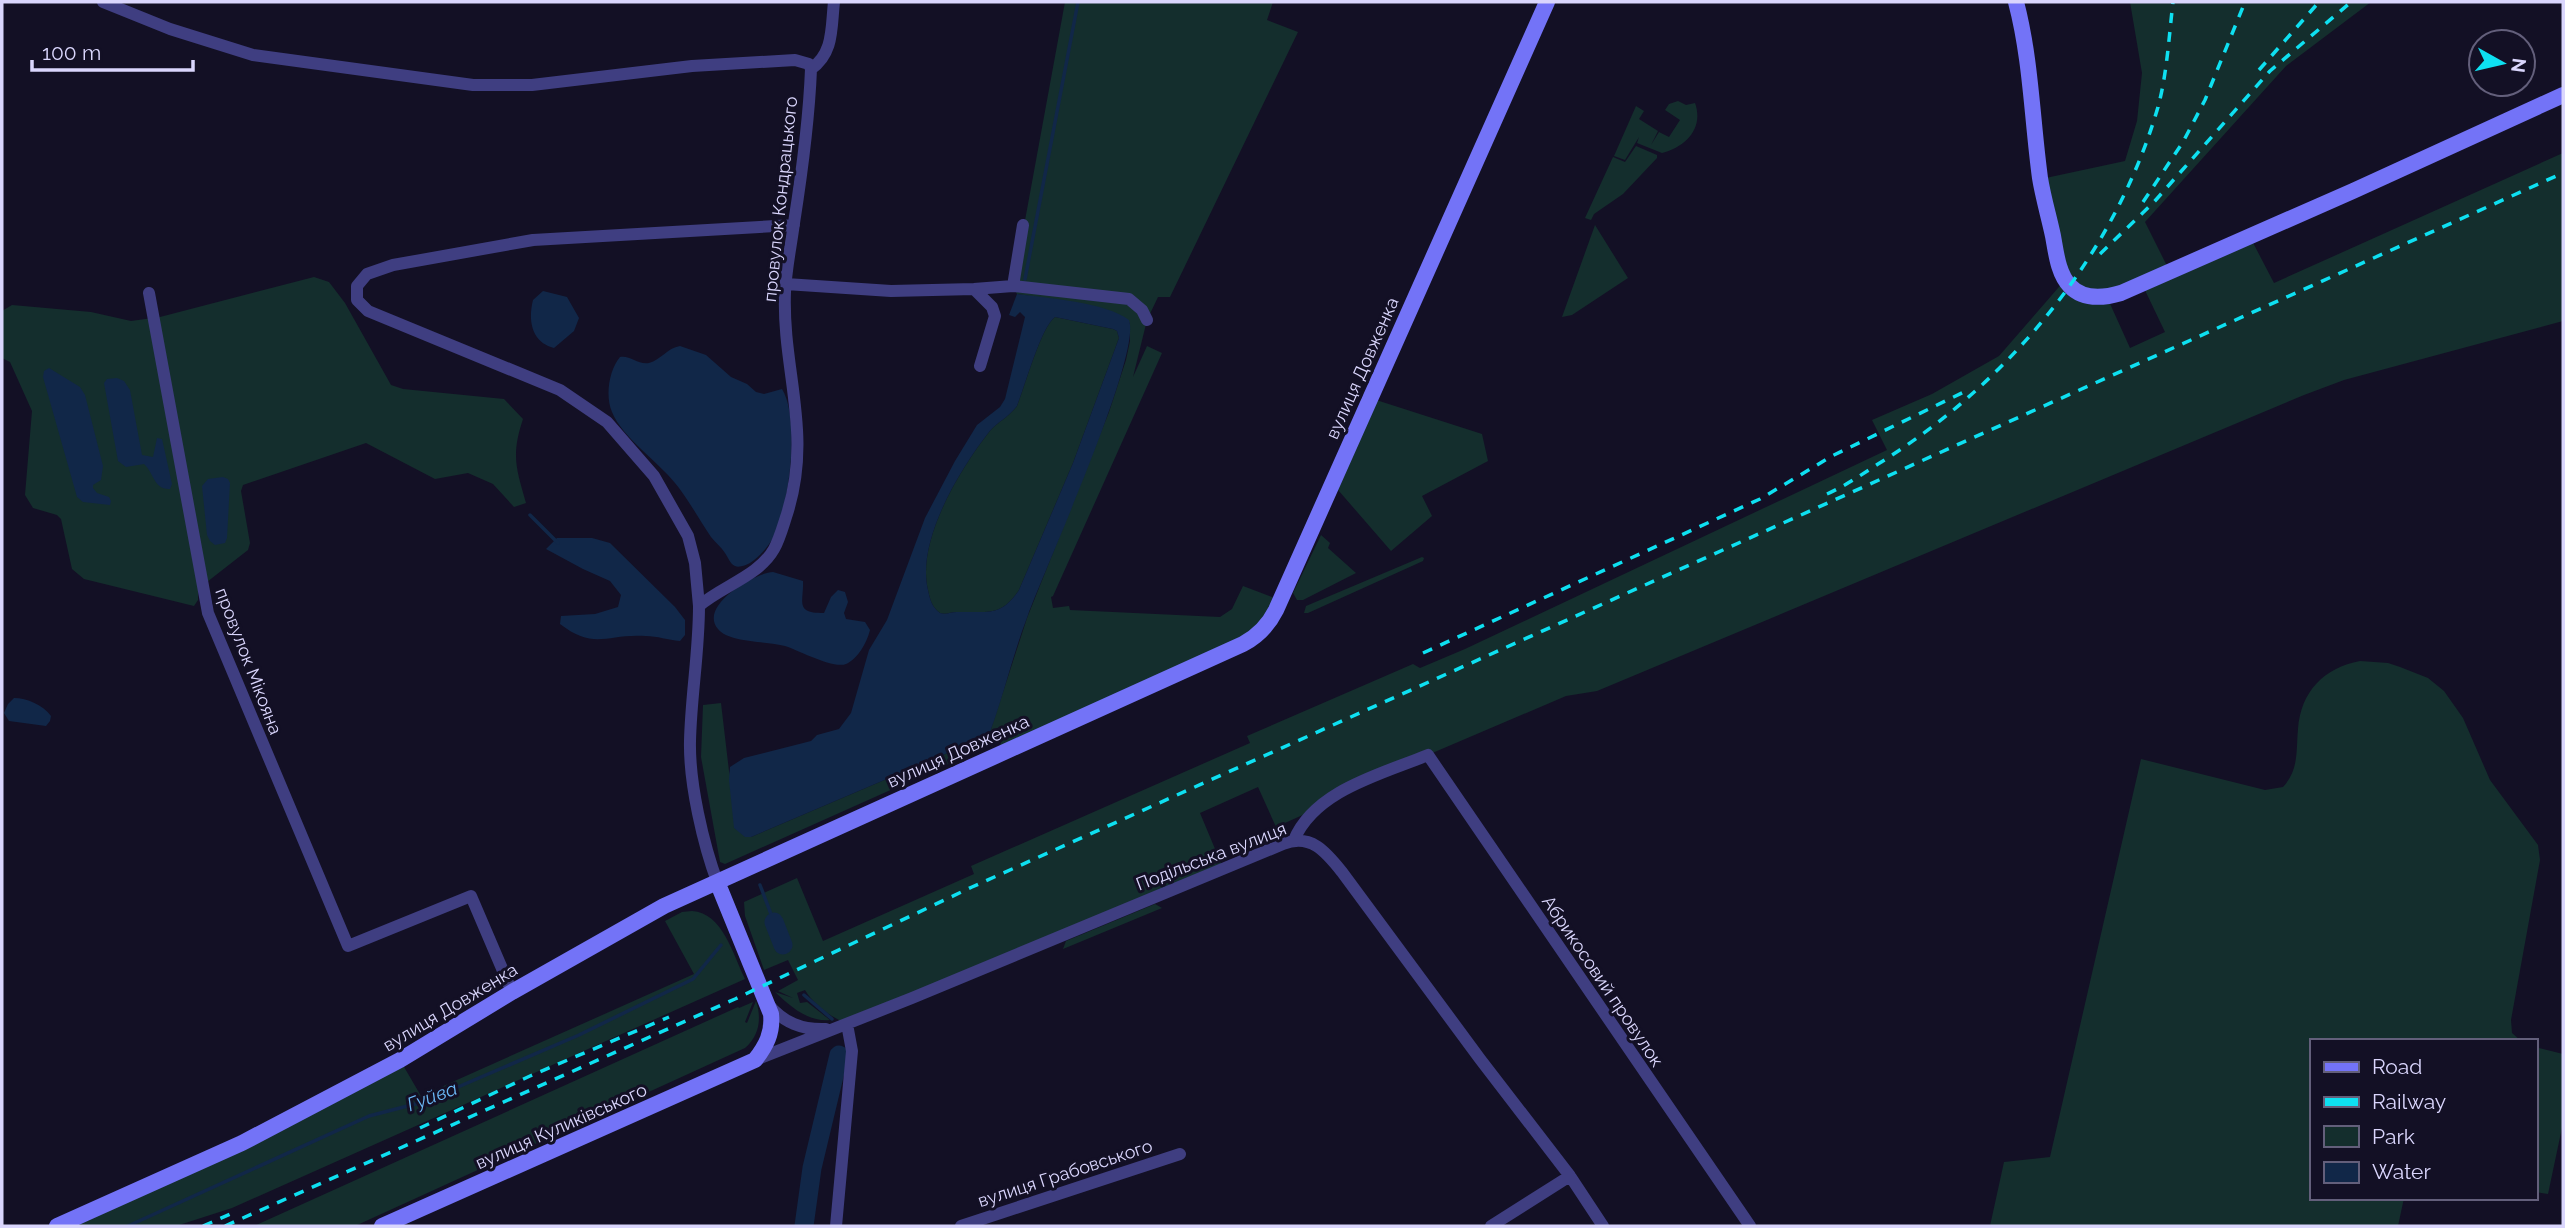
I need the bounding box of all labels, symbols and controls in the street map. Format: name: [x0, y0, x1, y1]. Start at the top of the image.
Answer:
scale bar: [32, 28, 192, 72]
north arrow: [2467, 28, 2537, 98]
text: 100 m: [42, 40, 101, 65]
text: N: [2507, 57, 2531, 74]
street label: провулок Кондрацького: [759, 95, 801, 303]
street label: вулиця Довженка: [1321, 294, 1403, 442]
street label: провулок Мікояна: [211, 585, 287, 737]
street label: вулиця Довженка: [884, 710, 1032, 792]
street label: Подільська вулиця: [1133, 818, 1289, 894]
street label: Абрикосовий провулок: [1538, 891, 1668, 1071]
street label: вулиця Довженка: [379, 959, 521, 1055]
legend: [2310, 1039, 2537, 1200]
text: Road: [2372, 1054, 2422, 1079]
water label: Гуйва: [404, 1077, 460, 1115]
street label: вулиця Куликівського: [472, 1079, 650, 1173]
text: Railway: [2372, 1089, 2446, 1114]
text: Park: [2372, 1124, 2415, 1149]
street label: вулиця Грабовського: [975, 1135, 1155, 1211]
text: Water: [2372, 1159, 2431, 1184]

